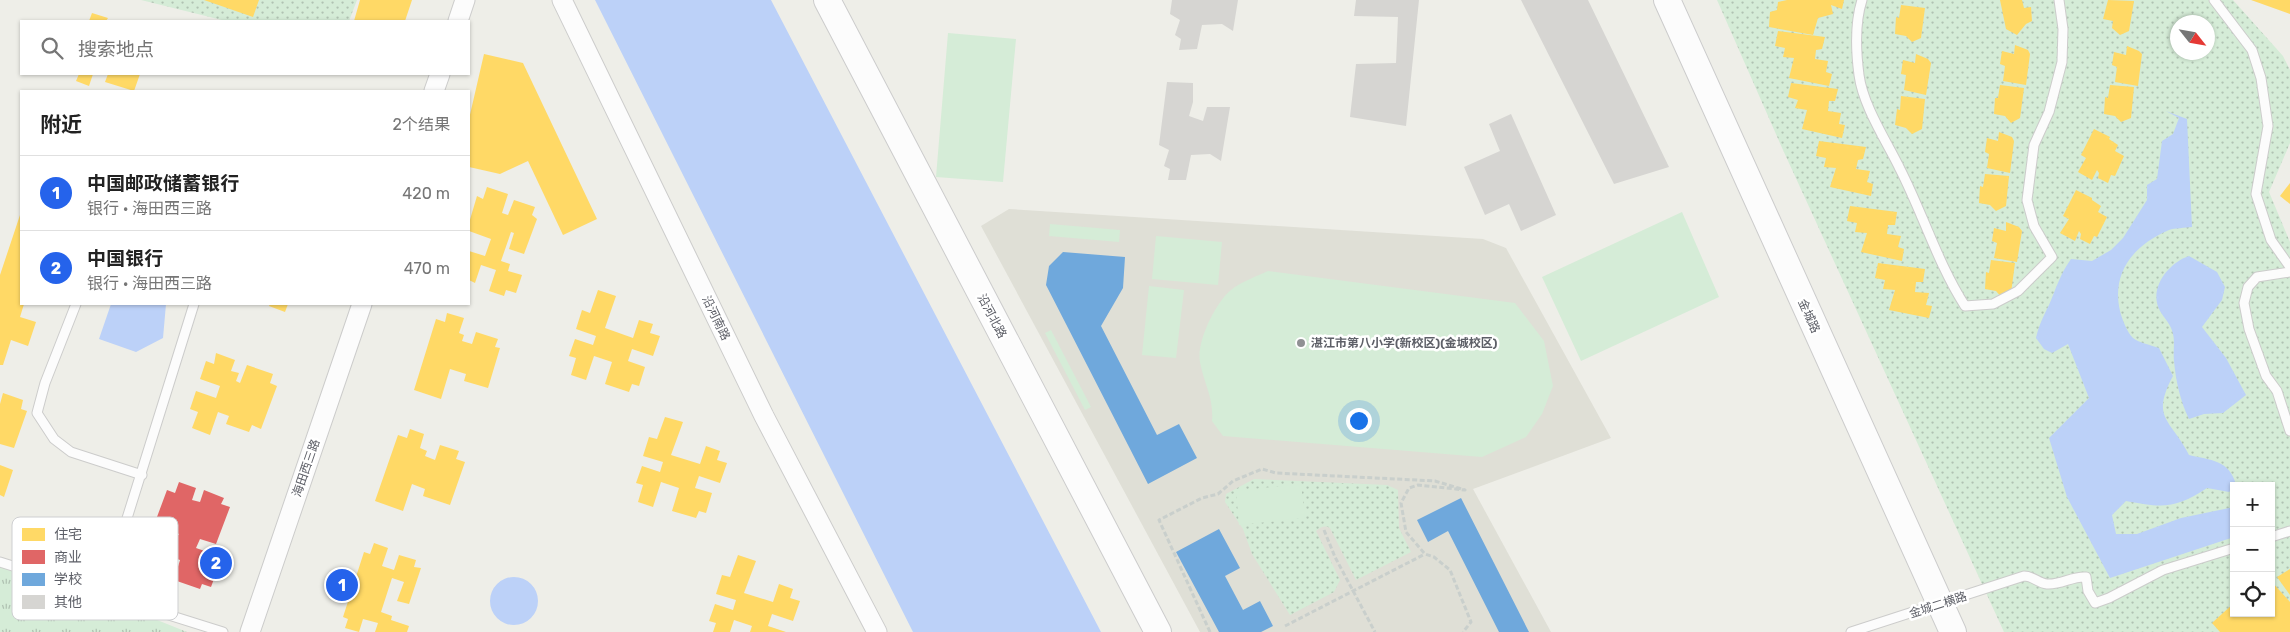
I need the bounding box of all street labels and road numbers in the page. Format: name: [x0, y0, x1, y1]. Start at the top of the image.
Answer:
street label: 沿河北路: [975, 292, 1009, 340]
street label: 沿河南路: [699, 293, 733, 343]
street label: 金城路: [1795, 297, 1823, 335]
street label: 海田西三路: [290, 437, 322, 499]
street label: 金城二横路: [1907, 589, 1969, 621]

